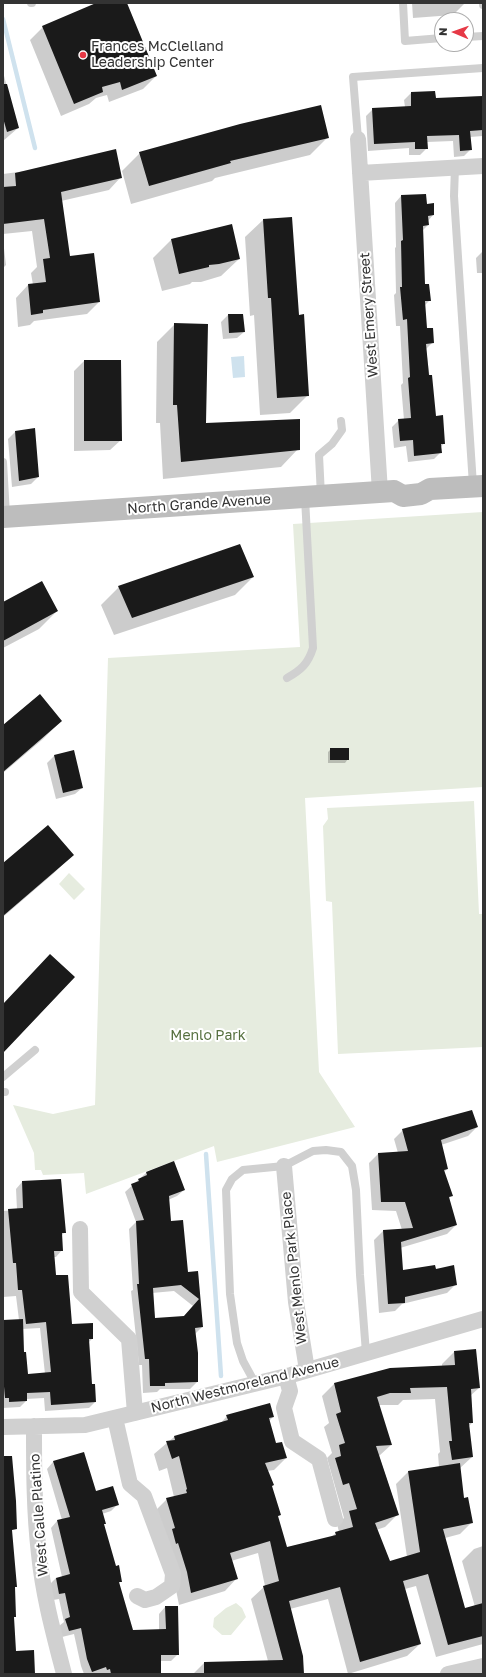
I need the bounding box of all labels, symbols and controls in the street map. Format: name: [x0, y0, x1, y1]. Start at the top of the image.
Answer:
north arrow: [434, 12, 474, 52]
text: N: [436, 27, 449, 36]
place label: Frances McClelland Leadership Center: [91, 39, 224, 72]
marker: Frances McClelland Leadership Center: [78, 50, 88, 60]
street label: West Emery Street: [356, 252, 382, 378]
street label: North Grande Avenue: [127, 491, 271, 517]
park label: Menlo Park: [170, 1028, 246, 1044]
street label: West Menlo Park Place: [278, 1191, 310, 1345]
street label: North Westmoreland Avenue: [149, 1353, 341, 1417]
street label: West Calle Platino: [26, 1453, 52, 1577]

